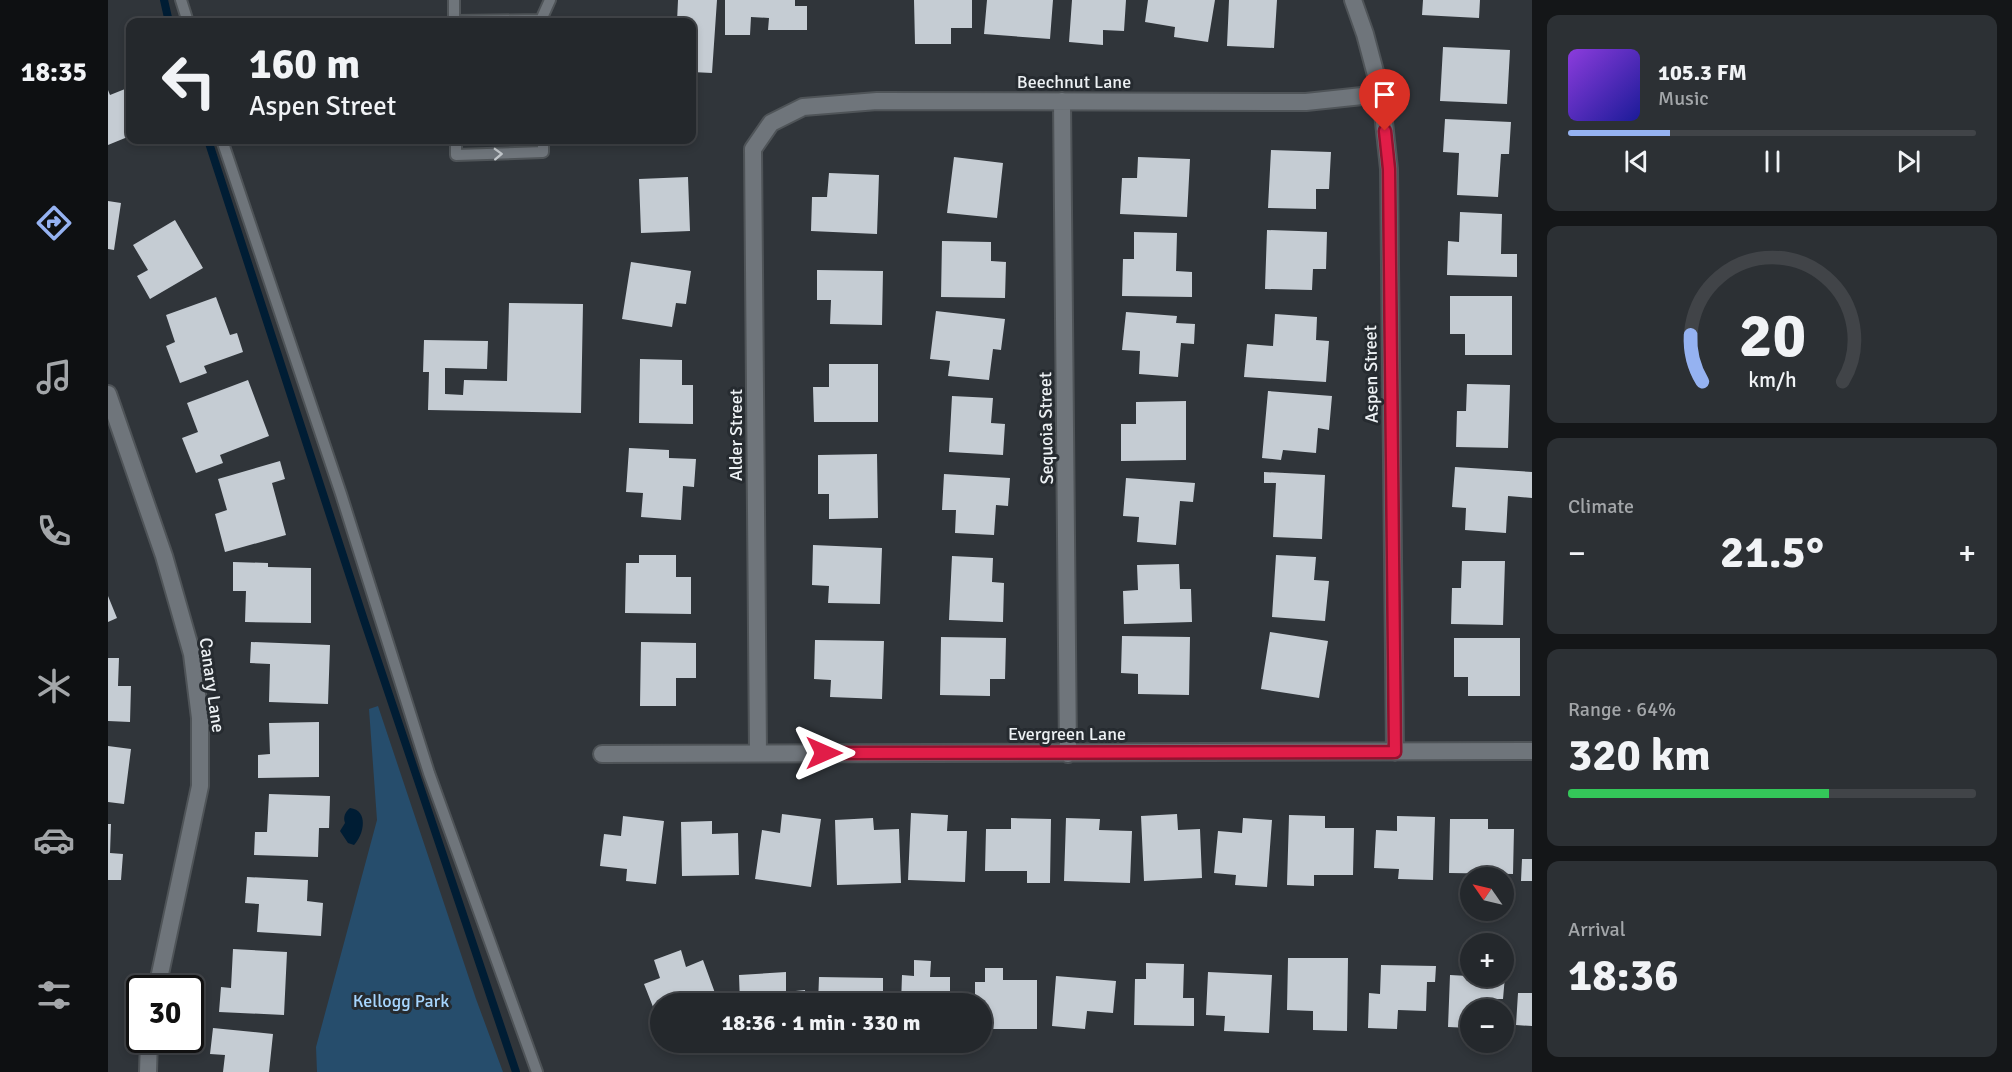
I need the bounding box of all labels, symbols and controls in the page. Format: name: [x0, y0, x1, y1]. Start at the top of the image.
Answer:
text: 160 m: [249, 39, 360, 90]
icon: left: [150, 42, 228, 120]
text: 18:35: [21, 56, 87, 89]
text: 105.3 FM: [1658, 59, 1747, 86]
pin: [1359, 69, 1410, 131]
street label: Beechnut Lane: [1017, 71, 1131, 93]
icon: arrive: [1368, 78, 1401, 111]
text: Music: [1658, 86, 1709, 111]
text: Aspen Street: [249, 90, 396, 123]
icon: previous: [1620, 145, 1653, 178]
icon: pause: [1756, 145, 1789, 178]
icon: next: [1892, 145, 1925, 178]
one-way arrow: [493, 147, 502, 160]
icon: directions: [33, 202, 75, 244]
text: 20: [1738, 297, 1806, 374]
street label: Aspen Street: [1359, 325, 1383, 423]
icon: music: [33, 356, 75, 398]
text: km/h: [1748, 367, 1796, 393]
street label: Sequoia Street: [1034, 372, 1058, 484]
street label: Alder Street: [725, 389, 747, 481]
text: Climate: [1568, 494, 1634, 519]
icon: phone: [33, 510, 75, 552]
text: 21.5°: [1720, 525, 1824, 580]
text: −: [1568, 533, 1586, 574]
text: +: [1958, 533, 1976, 574]
street label: Canary Lane: [194, 636, 230, 734]
icon: climate: [33, 665, 75, 707]
text: Range · 64%: [1568, 697, 1676, 722]
position arrow: [792, 721, 856, 785]
street label: Evergreen Lane: [1008, 723, 1126, 745]
text: 320 km: [1568, 728, 1711, 783]
icon: car: [33, 819, 75, 861]
north arrow: [1460, 867, 1514, 921]
map controls: [1460, 867, 1514, 1053]
text: Arrival: [1568, 917, 1626, 942]
button: +: [1460, 933, 1514, 987]
text: 18:36: [1568, 948, 1678, 1003]
icon: filters: [33, 974, 75, 1016]
speed limit sign: 30: [126, 975, 204, 1053]
park label: Kellogg Park: [353, 990, 449, 1012]
button: −: [1460, 999, 1514, 1053]
text: 18:36 · 1 min · 330 m: [721, 1009, 921, 1036]

